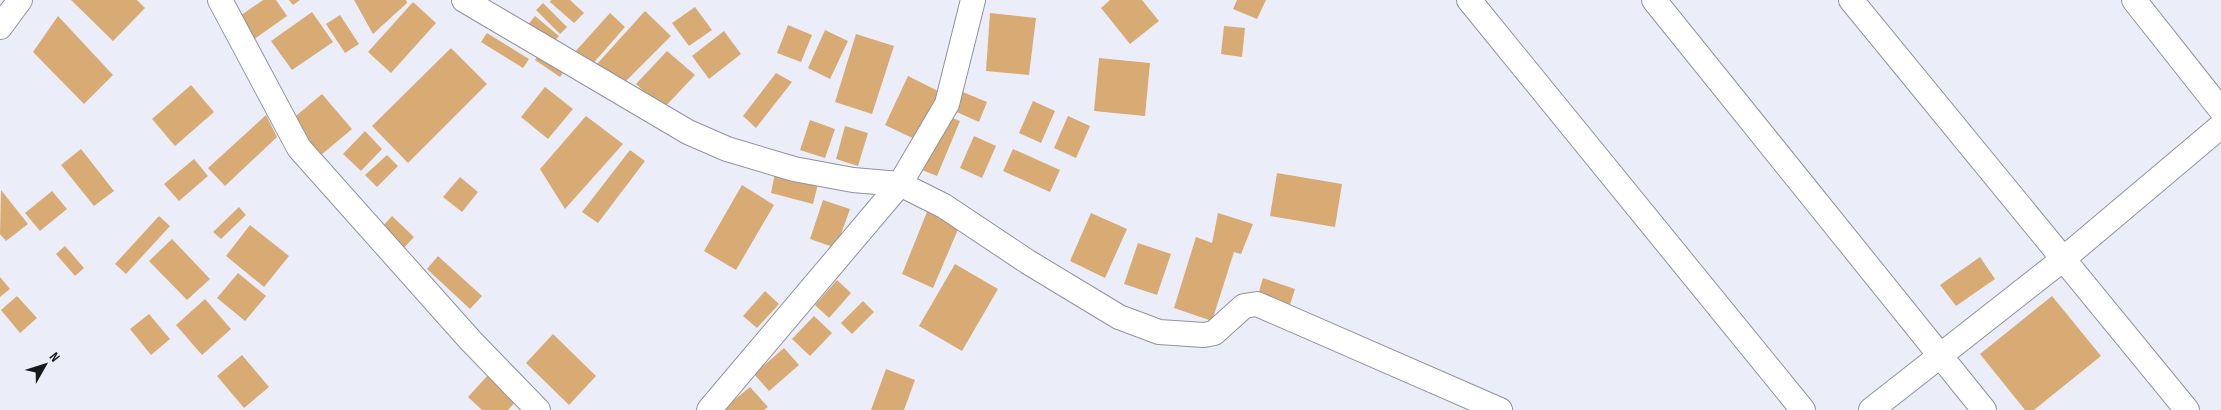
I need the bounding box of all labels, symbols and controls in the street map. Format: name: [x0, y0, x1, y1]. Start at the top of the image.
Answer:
north arrow: [20, 340, 70, 390]
text: N: [46, 349, 64, 365]

